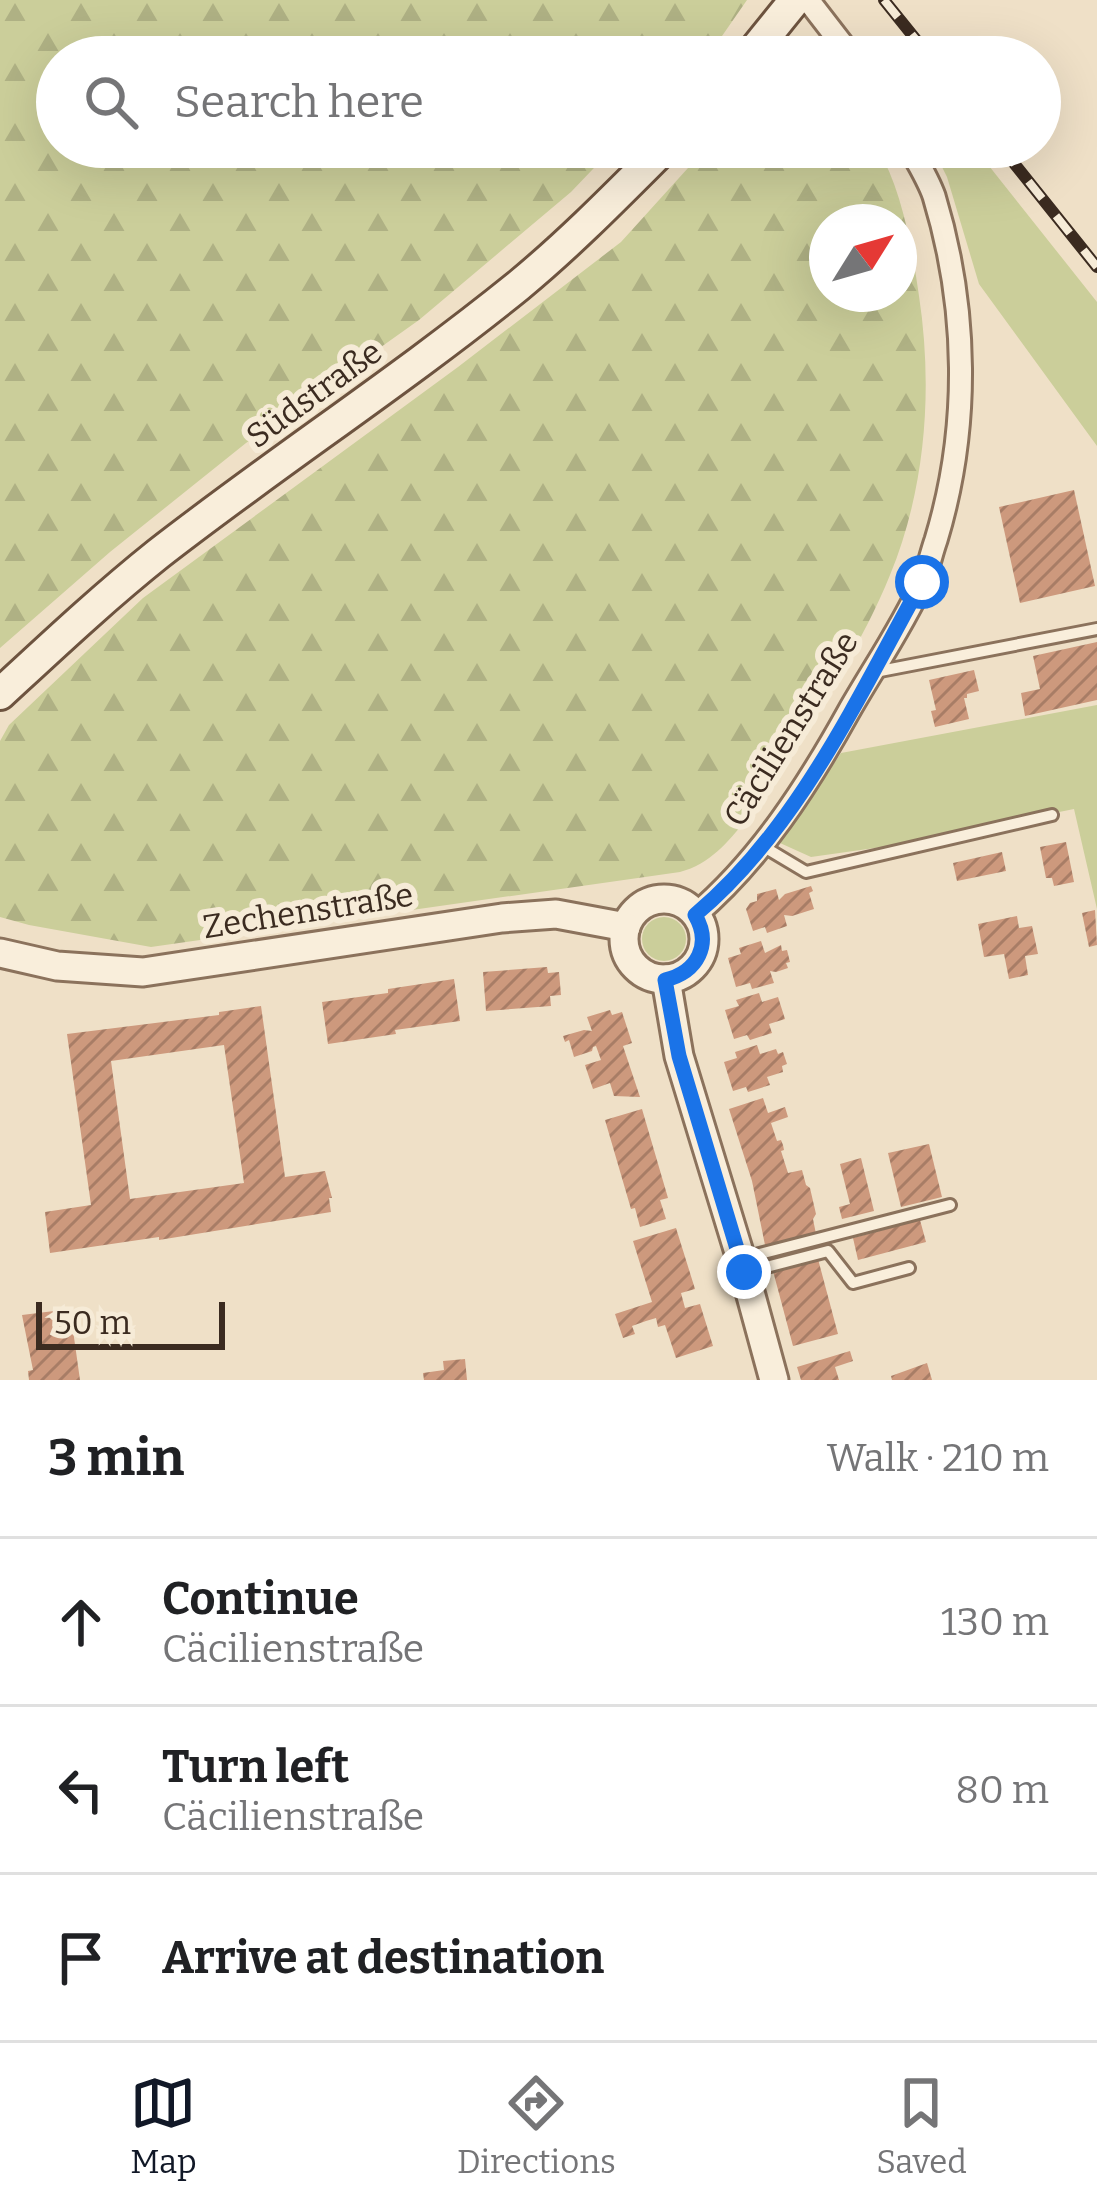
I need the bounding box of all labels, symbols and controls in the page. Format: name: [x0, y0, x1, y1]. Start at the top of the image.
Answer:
search box: [36, 36, 1061, 168]
icon: search: [78, 69, 144, 135]
text: Search here: [174, 75, 424, 129]
north arrow: [809, 204, 917, 312]
street label: Südstraße: [238, 331, 390, 457]
route start: [895, 555, 949, 609]
street label: Cäcilienstraße: [715, 624, 867, 834]
street label: Zechenstraße: [200, 875, 416, 947]
route end: [717, 1245, 771, 1299]
scale bar: [36, 1296, 225, 1349]
text: 50 m: [54, 1303, 131, 1343]
text: 3 min: [48, 1427, 184, 1489]
text: Walk · 210 m: [827, 1435, 1049, 1481]
text: Continue: [162, 1572, 359, 1626]
icon: ahead: [48, 1589, 114, 1655]
text: 130 m: [941, 1599, 1049, 1645]
text: Cäcilienstraße: [162, 1626, 424, 1672]
text: Turn left: [162, 1740, 349, 1794]
icon: left: [48, 1757, 114, 1823]
text: 80 m: [956, 1767, 1049, 1813]
text: Cäcilienstraße: [162, 1794, 424, 1840]
icon: arrive: [48, 1925, 114, 1991]
text: Arrive at destination: [162, 1931, 604, 1985]
tab: Map: [130, 2070, 197, 2182]
tab: Directions: [457, 2070, 616, 2182]
tab: Saved: [876, 2070, 967, 2182]

